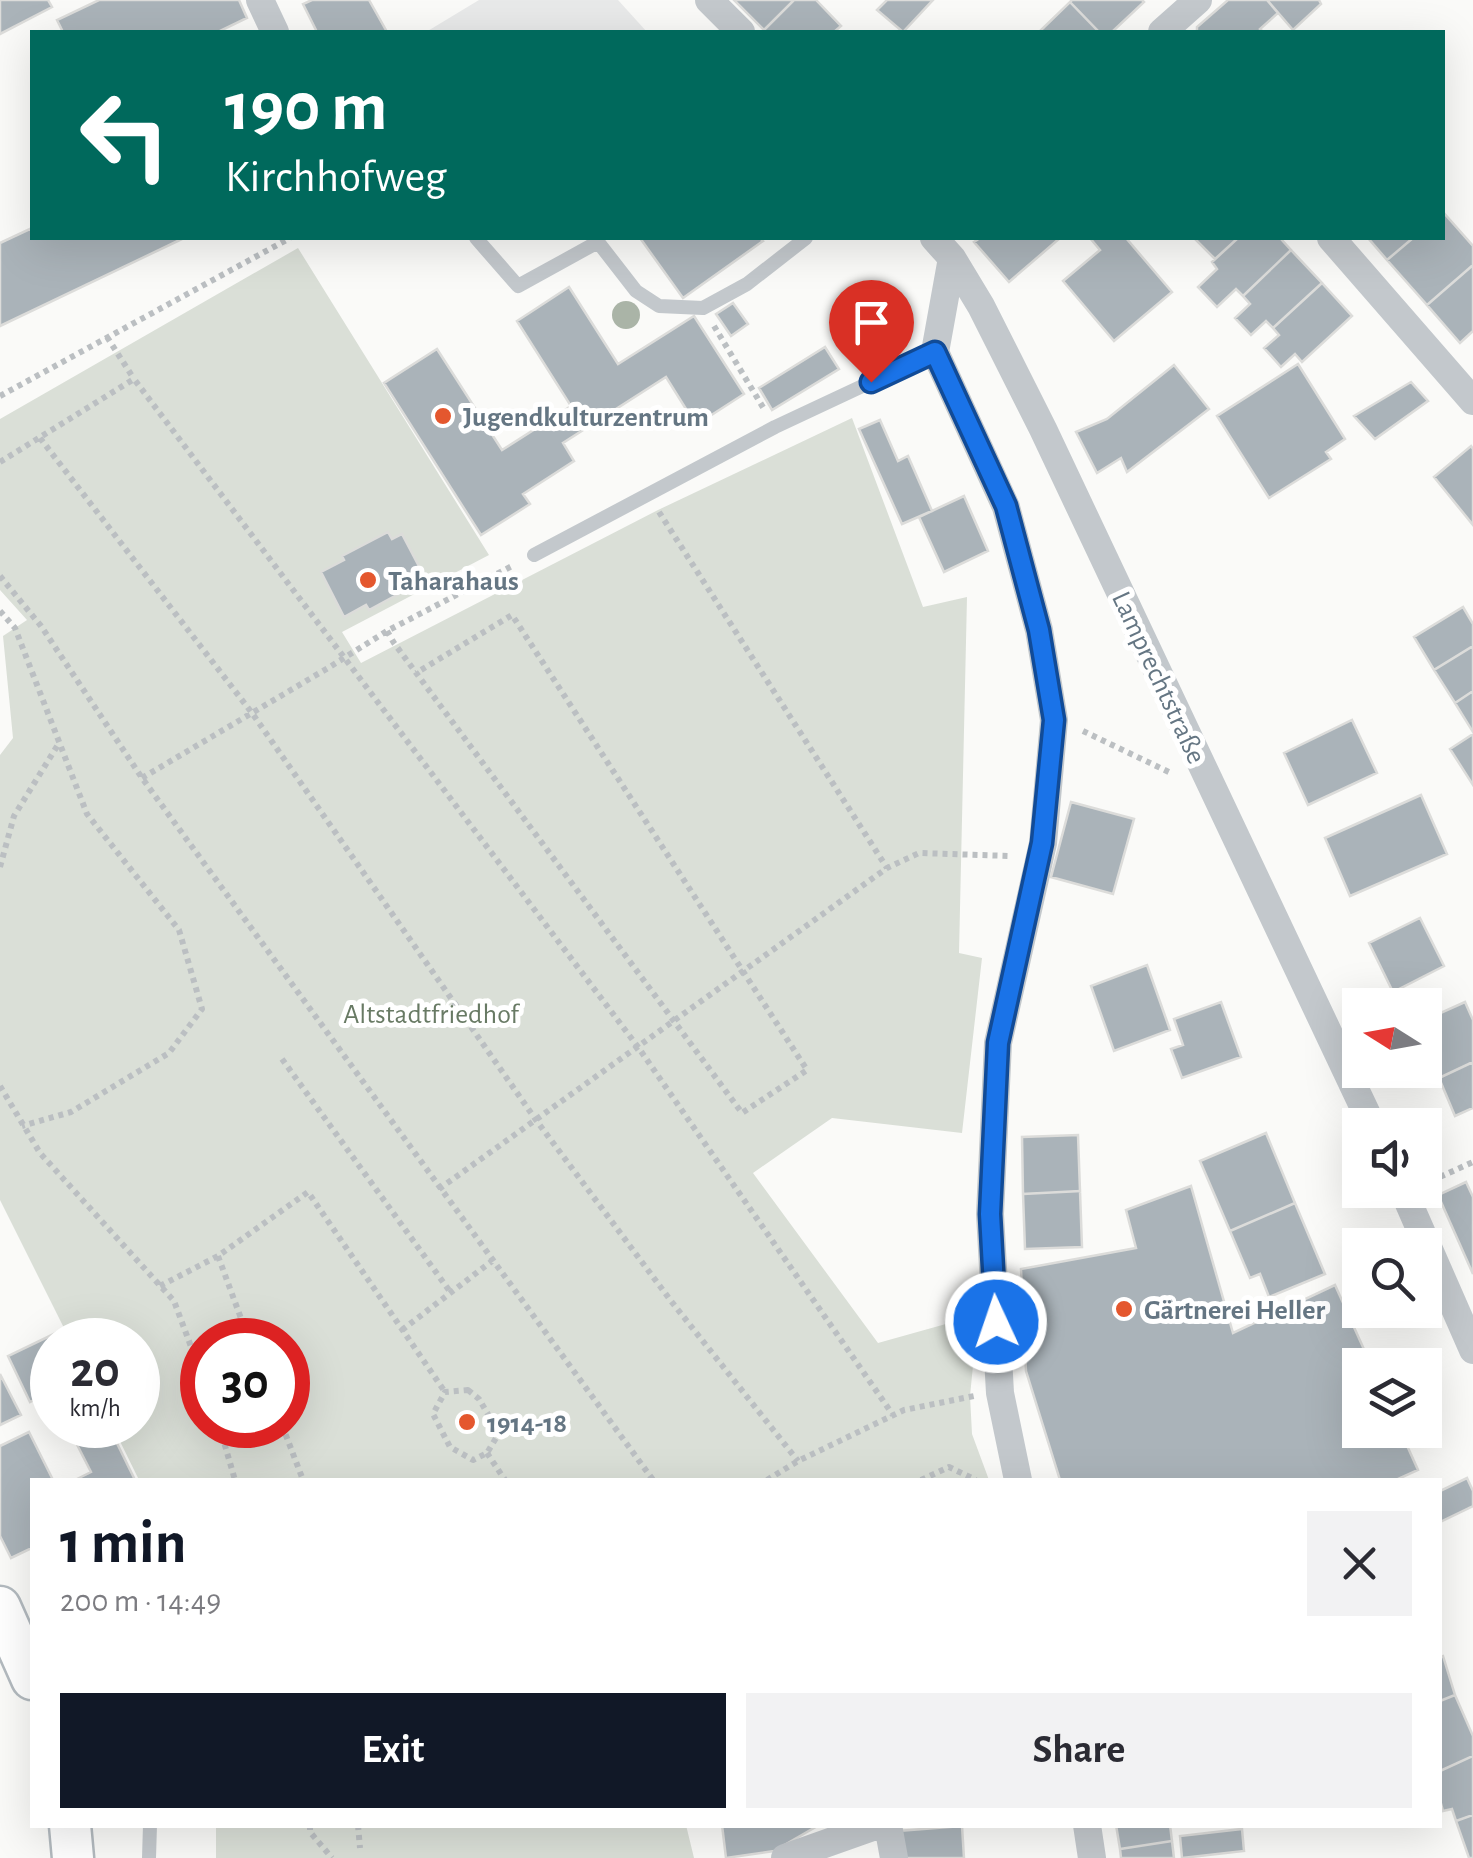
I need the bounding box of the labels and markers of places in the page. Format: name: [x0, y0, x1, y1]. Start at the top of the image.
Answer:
pin: [829, 280, 914, 383]
place label: Jugendkulturzentrum: [463, 404, 709, 432]
marker: Jugendkulturzentrum: [432, 405, 454, 427]
place label: Taharahaus: [388, 568, 519, 596]
marker: Taharahaus: [357, 569, 379, 591]
place label: Gärtnerei Heller: [1144, 1297, 1326, 1325]
marker: Gärtnerei Heller: [1113, 1298, 1135, 1320]
place label: 1914-18: [487, 1410, 567, 1438]
marker: 1914-18: [456, 1411, 478, 1433]

